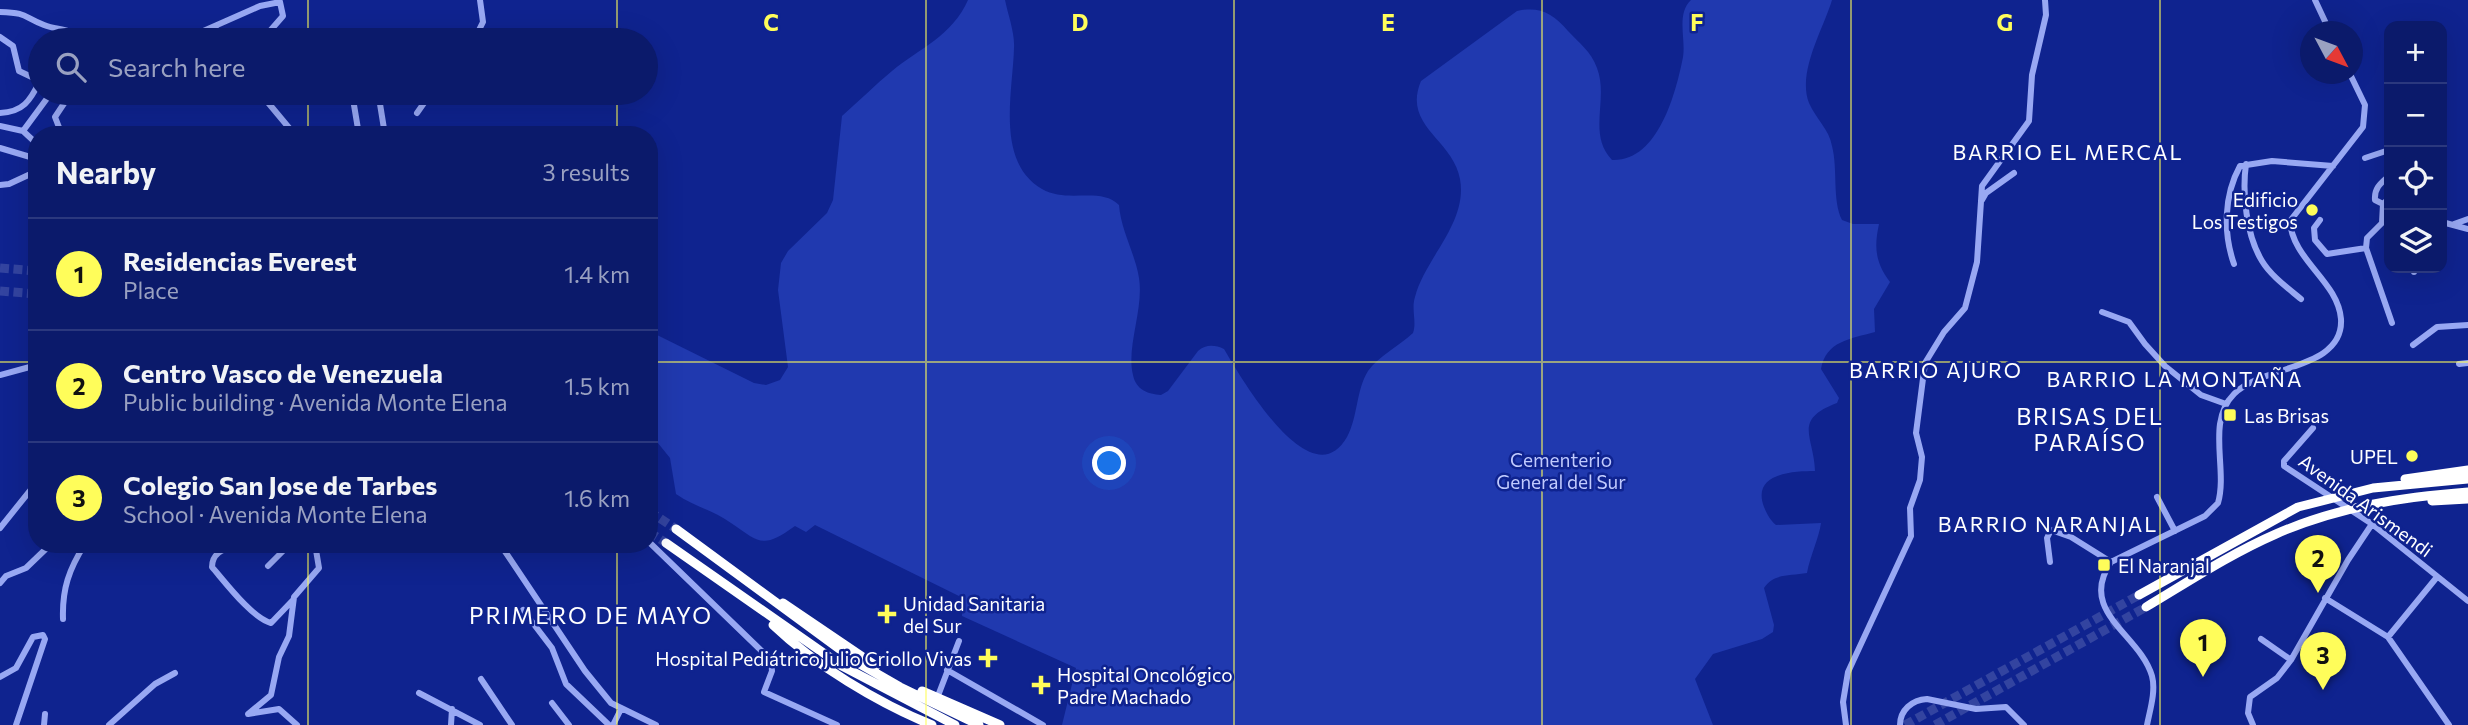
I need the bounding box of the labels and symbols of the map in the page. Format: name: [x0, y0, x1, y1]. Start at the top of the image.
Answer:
text: C: [763, 8, 779, 36]
text: D: [1072, 8, 1089, 36]
text: E: [1381, 8, 1395, 36]
text: F: [1690, 8, 1704, 36]
text: G: [1997, 8, 2013, 36]
north arrow: [2300, 21, 2363, 84]
district label: BARRIO EL MERCAL: [1953, 139, 2183, 164]
place label: Edificio Los Testigos: [2192, 188, 2298, 233]
marker: Edificio Los Testigos: [2304, 202, 2320, 218]
district label: BARRIO AJURO: [1849, 357, 2023, 382]
district label: BARRIO LA MONTAÑA: [2047, 366, 2303, 391]
district label: BRISAS DEL PARAÍSO: [2016, 402, 2164, 456]
place label: Las Brisas: [2244, 404, 2329, 427]
marker: Las Brisas: [2222, 407, 2238, 423]
place label: UPEL: [2350, 445, 2398, 468]
your location: [1092, 446, 1126, 480]
park label: Cementerio General del Sur: [1496, 448, 1626, 493]
marker: UPEL: [2404, 448, 2420, 464]
street label: Avenida Arismendi: [2295, 449, 2437, 561]
district label: BARRIO NARANJAL: [1938, 511, 2158, 536]
pin: 2: [2295, 535, 2341, 593]
place label: El Naranjal: [2118, 554, 2210, 577]
marker: El Naranjal: [2096, 557, 2112, 573]
place label: Unidad Sanitaria del Sur: [903, 592, 1045, 637]
district label: PRIMERO DE MAYO: [469, 601, 713, 629]
marker: Unidad Sanitaria del Sur: [877, 604, 897, 624]
pin: 1: [2180, 619, 2226, 677]
pin: 3: [2300, 632, 2346, 690]
place label: Hospital Pediátrico Julio Criollo Vivas: [655, 647, 972, 670]
marker: Hospital Pediátrico Julio Criollo Vivas: [978, 648, 998, 668]
place label: Hospital Oncológico Padre Machado: [1057, 663, 1233, 708]
marker: Hospital Oncológico Padre Machado: [1031, 675, 1051, 695]

